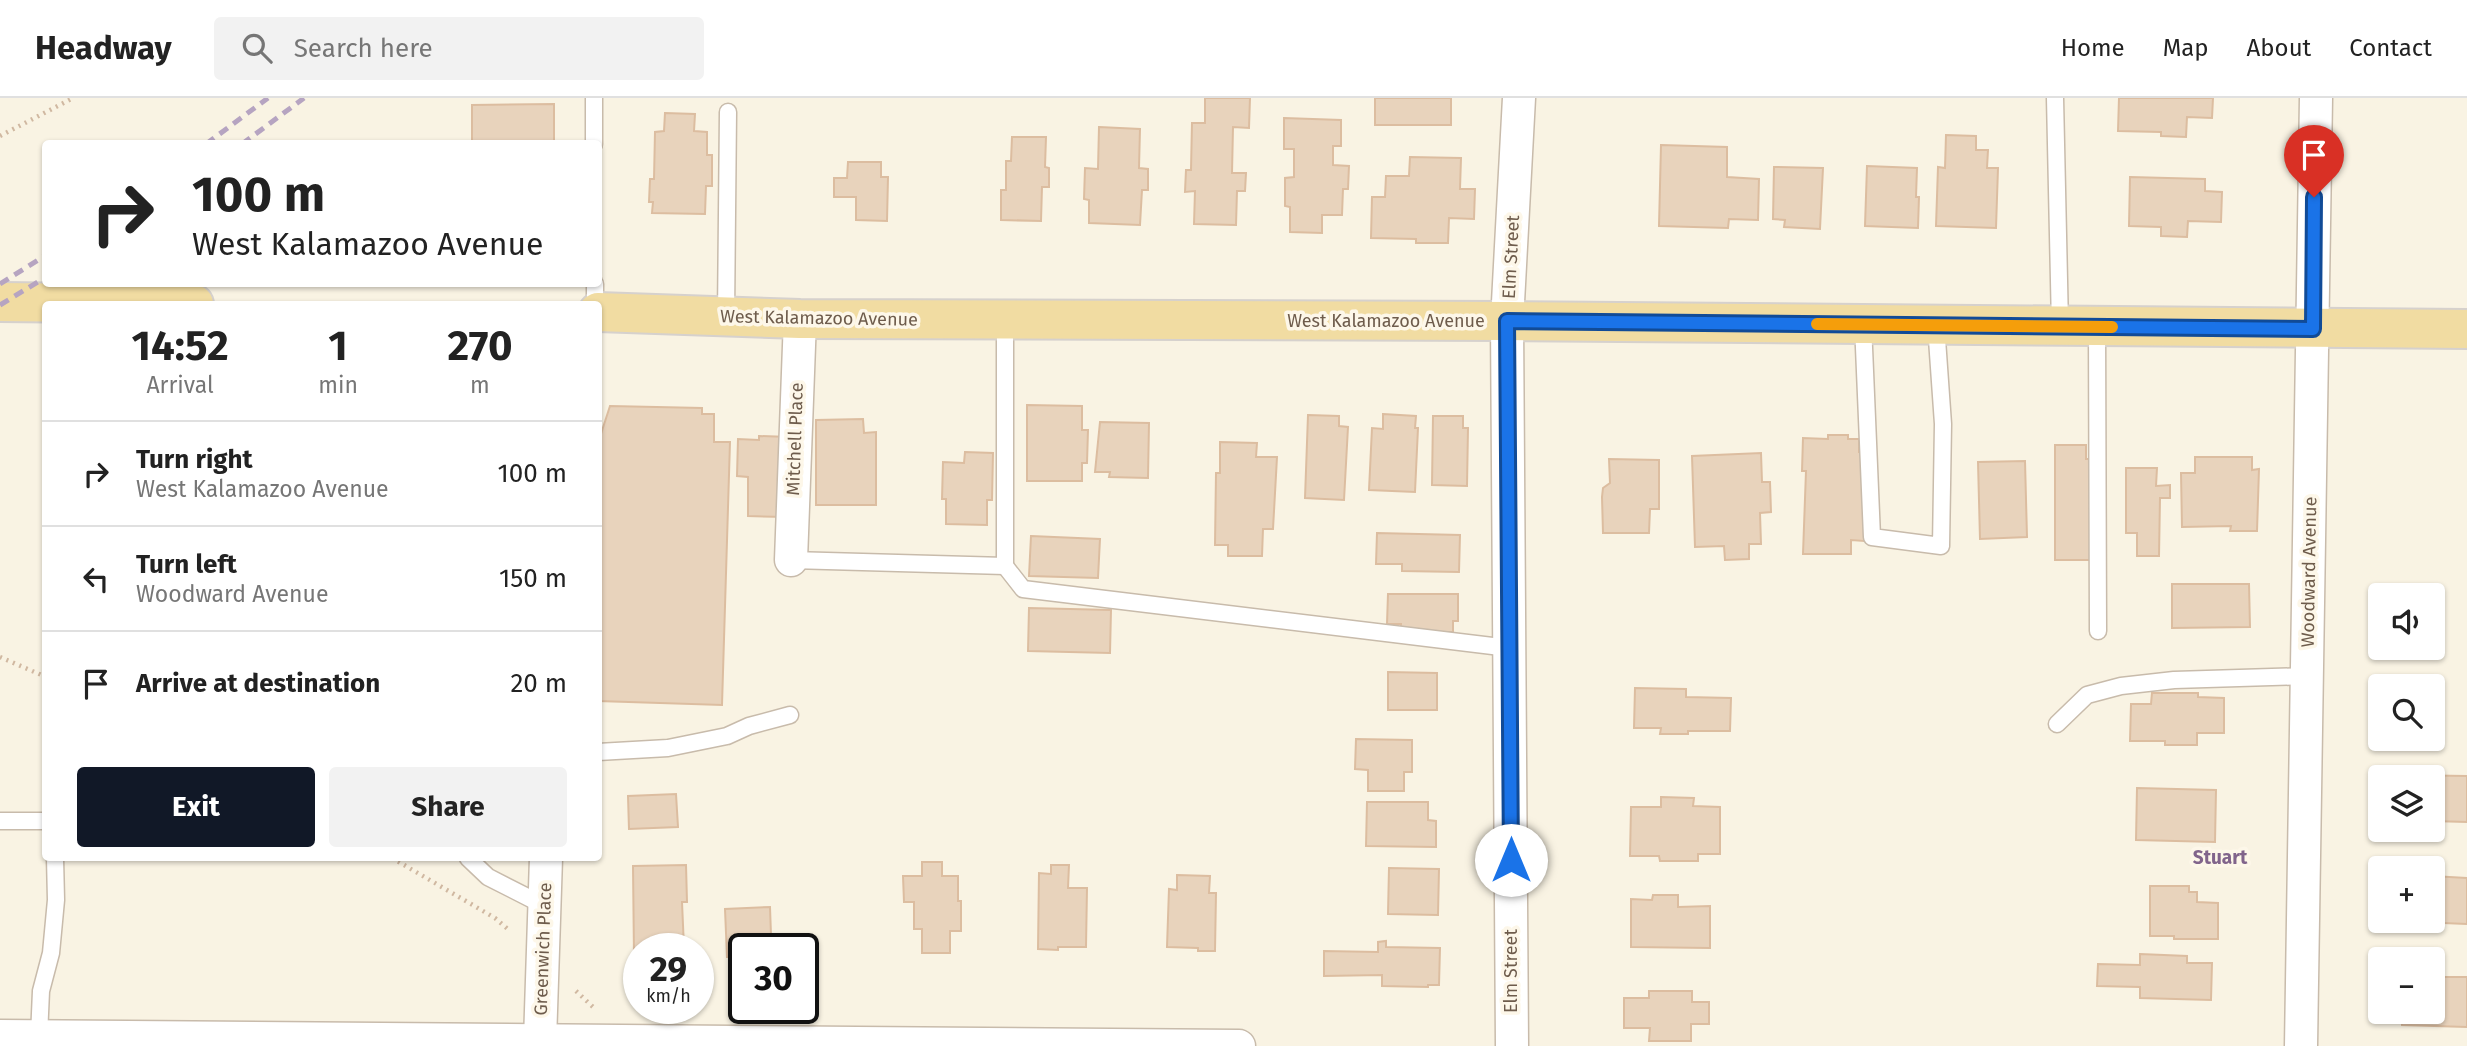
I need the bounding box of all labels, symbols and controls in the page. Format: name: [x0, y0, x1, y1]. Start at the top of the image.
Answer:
search box: [214, 17, 704, 80]
text: Headway: [35, 28, 172, 68]
icon: search: [238, 29, 276, 67]
text: Search here: [294, 33, 433, 64]
text: Home: [2061, 34, 2125, 62]
text: Map: [2163, 34, 2209, 62]
text: About: [2247, 34, 2311, 62]
text: Contact: [2349, 34, 2432, 62]
pin: [2284, 125, 2344, 197]
icon: arrive: [2295, 136, 2333, 174]
text: 100 m: [192, 165, 325, 224]
icon: right: [77, 168, 168, 259]
street label: Elm Street: [1498, 214, 1524, 299]
text: West Kalamazoo Avenue: [192, 225, 544, 263]
street label: West Kalamazoo Avenue: [720, 305, 918, 331]
street label: West Kalamazoo Avenue: [1287, 310, 1485, 332]
text: 14:52: [131, 321, 229, 371]
text: 1: [328, 321, 348, 371]
text: 270: [447, 321, 512, 371]
text: Arrival: [146, 371, 214, 399]
text: min: [318, 371, 358, 399]
text: m: [470, 371, 490, 399]
street label: Mitchell Place: [782, 382, 808, 496]
text: Turn right: [136, 444, 253, 475]
icon: right: [77, 455, 115, 493]
text: 100 m: [498, 458, 567, 489]
text: West Kalamazoo Avenue: [136, 475, 389, 503]
street label: Woodward Avenue: [2297, 496, 2321, 648]
text: Turn left: [136, 549, 237, 580]
icon: left: [77, 560, 115, 598]
text: 150 m: [499, 563, 567, 594]
text: Woodward Avenue: [136, 580, 329, 608]
map controls: [2368, 583, 2445, 1024]
button: sound: [2368, 583, 2445, 660]
icon: arrive: [77, 665, 115, 703]
text: Arrive at destination: [136, 668, 380, 699]
text: 20 m: [510, 668, 567, 699]
button: search: [2368, 674, 2445, 751]
button: layers: [2368, 765, 2445, 842]
button: Exit: [77, 767, 315, 847]
button: Share: [329, 767, 567, 847]
position arrow: [1474, 823, 1548, 897]
district label: Stuart: [2193, 846, 2248, 869]
button: +: [2368, 856, 2445, 933]
street label: Greenwich Place: [530, 882, 556, 1016]
street label: Elm Street: [1500, 929, 1522, 1013]
speed limit sign: 30: [728, 933, 819, 1024]
button: −: [2368, 947, 2445, 1024]
text: 29: [650, 948, 687, 990]
text: km/h: [646, 985, 691, 1007]

